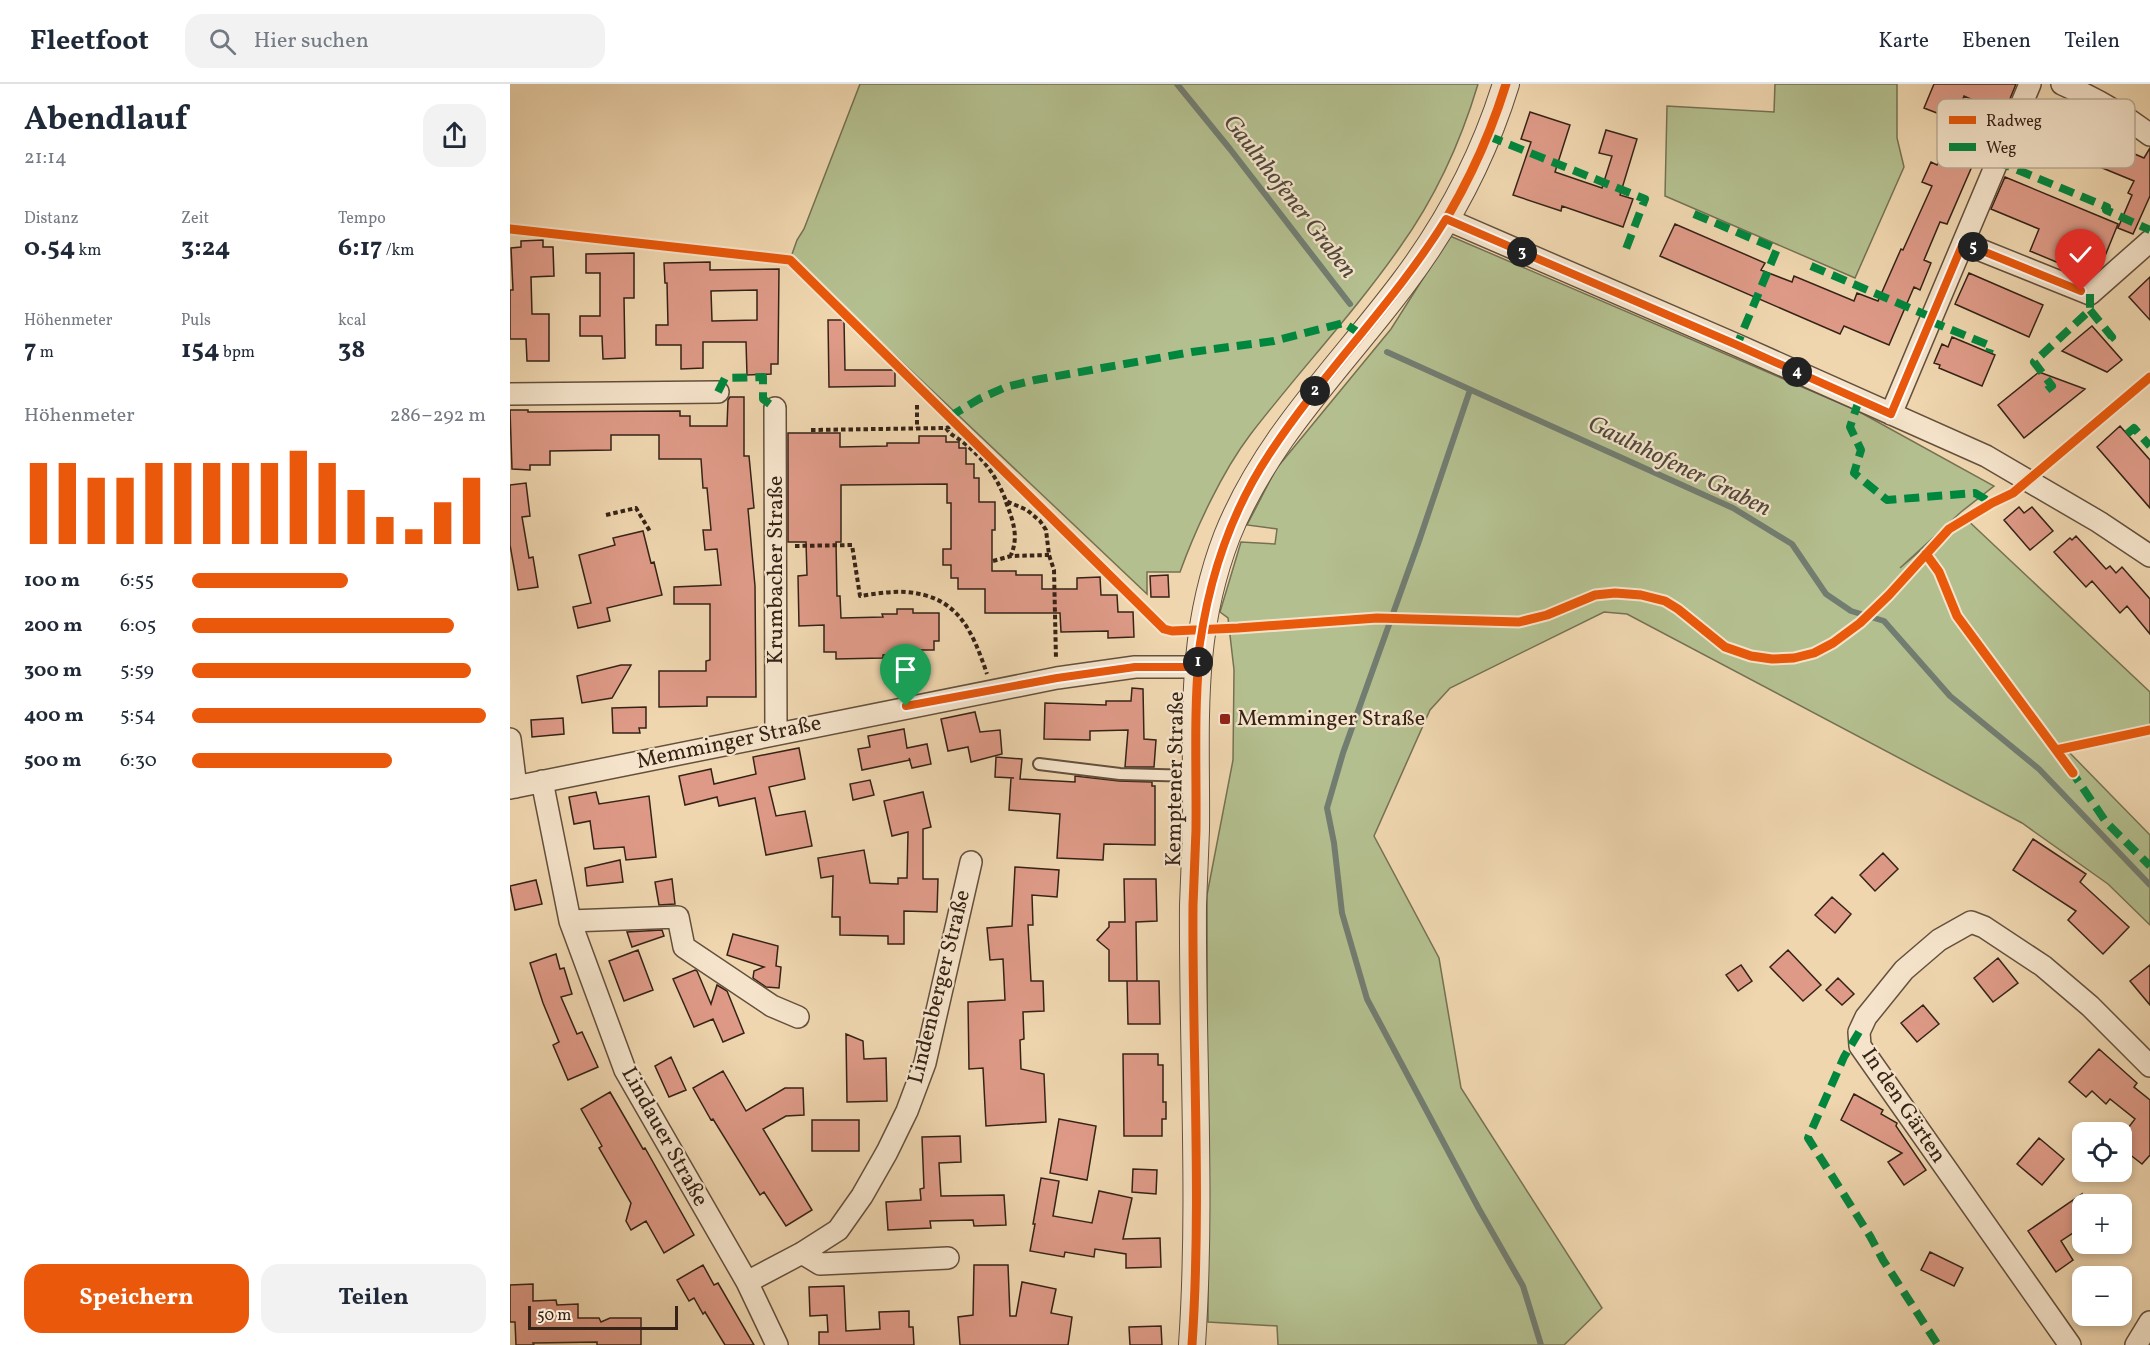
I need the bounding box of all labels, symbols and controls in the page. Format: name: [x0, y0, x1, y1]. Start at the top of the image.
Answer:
search box: [185, 14, 605, 68]
text: Fleetfoot: [30, 22, 149, 61]
icon: search: [206, 25, 239, 58]
text: Hier suchen: [254, 26, 369, 57]
text: Karte: [1878, 27, 1929, 56]
text: Ebenen: [1962, 27, 2031, 56]
text: Teilen: [2064, 27, 2120, 56]
text: Abendlauf: [24, 98, 188, 144]
legend: [1937, 99, 2135, 168]
button: share: [423, 104, 486, 167]
water label: Gaulnhofener Graben: [1214, 108, 1364, 286]
text: Radweg: [1986, 111, 2042, 133]
text: Weg: [1986, 138, 2017, 160]
text: 21:14: [24, 144, 67, 172]
text: Distanz: [24, 208, 79, 230]
text: Zeit: [181, 208, 209, 230]
text: Tempo: [338, 208, 386, 230]
pin: [2055, 229, 2106, 291]
text: 0.54: [24, 230, 75, 266]
text: 3:24: [181, 230, 231, 266]
text: 6:17: [338, 230, 383, 266]
pin: 5: [1958, 232, 1988, 262]
text: 5: [1969, 236, 1977, 258]
pin: 3: [1507, 237, 1537, 267]
icon: check: [2064, 238, 2097, 271]
text: km: [75, 240, 102, 262]
text: /km: [383, 240, 414, 262]
text: 3: [1518, 241, 1526, 263]
text: Höhenmeter: [24, 310, 113, 332]
text: Puls: [181, 310, 211, 332]
text: kcal: [338, 310, 366, 332]
text: 7: [24, 332, 36, 368]
text: 154: [181, 332, 220, 368]
text: 38: [338, 332, 365, 368]
text: m: [36, 342, 54, 364]
text: bpm: [220, 342, 255, 364]
pin: 4: [1782, 357, 1812, 387]
text: 4: [1792, 361, 1802, 383]
pin: 2: [1300, 376, 1330, 406]
text: 2: [1311, 380, 1319, 402]
text: Höhenmeter: [24, 402, 135, 430]
text: 286–292 m: [390, 402, 486, 430]
water label: Gaulnhofener Graben: [1582, 408, 1776, 526]
street label: Krumbacher Straße: [761, 475, 792, 665]
text: 100 m: [24, 567, 80, 595]
text: 6:55: [120, 567, 154, 595]
text: 200 m: [24, 612, 82, 640]
text: 6:05: [120, 612, 156, 640]
pin: [880, 644, 931, 706]
pin: 1: [1183, 647, 1213, 677]
text: 1: [1195, 651, 1201, 673]
icon: arrive: [889, 653, 922, 686]
text: 300 m: [24, 657, 82, 685]
text: 5:59: [120, 657, 154, 685]
street label: Kemptener Straße: [1159, 691, 1193, 867]
text: 400 m: [24, 702, 84, 730]
text: 5:54: [120, 702, 156, 730]
place label: Memminger Straße: [1237, 704, 1425, 735]
street label: Memminger Straße: [634, 708, 824, 778]
marker: Memminger Straße: [1218, 712, 1232, 726]
text: 500 m: [24, 747, 82, 775]
text: 6:30: [120, 747, 157, 775]
street label: Lindenberger Straße: [901, 887, 979, 1087]
street label: In den Gärten: [1853, 1042, 1953, 1170]
street label: Lindauer Straße: [613, 1061, 715, 1213]
map controls: [2072, 1122, 2132, 1326]
button: locate: [2072, 1122, 2132, 1182]
button: +: [2072, 1194, 2132, 1254]
button: Speichern: [24, 1264, 249, 1333]
button: Teilen: [261, 1264, 486, 1333]
button: −: [2072, 1266, 2132, 1326]
scale bar: [528, 1303, 678, 1330]
text: 50 m: [537, 1305, 571, 1327]

